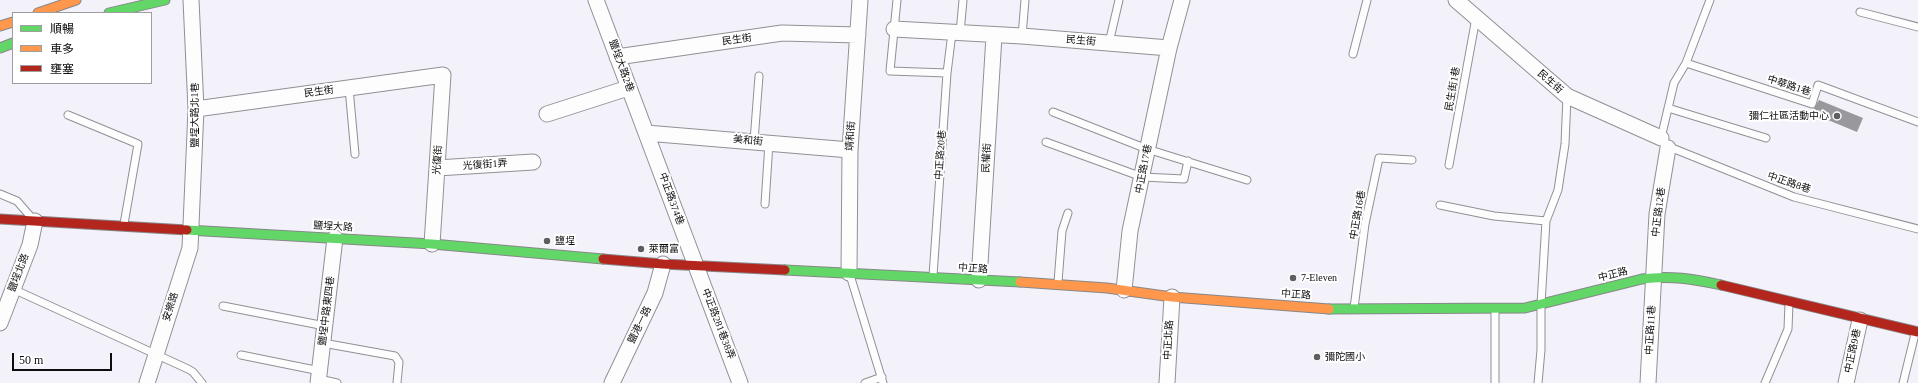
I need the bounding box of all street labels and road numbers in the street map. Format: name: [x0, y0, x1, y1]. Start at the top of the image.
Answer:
street label: 民生街: [721, 32, 753, 48]
street label: 民生街: [1066, 34, 1096, 48]
street label: 鹽埕大路2巷: [606, 38, 636, 94]
street label: 民生街1巷: [1443, 66, 1463, 112]
street label: 民生街: [1535, 68, 1565, 96]
street label: 中華路1巷: [1766, 73, 1812, 99]
street label: 鹽埕大路北1巷: [189, 83, 201, 147]
street label: 民生街: [303, 84, 335, 100]
street label: 靖和街: [844, 121, 858, 151]
street label: 中正路20巷: [933, 130, 949, 180]
street label: 美和街: [733, 134, 763, 148]
street label: 民權街: [980, 143, 994, 173]
street label: 中正路17巷: [1133, 143, 1155, 195]
street label: 光復街: [431, 145, 445, 175]
street label: 光復街1弄: [462, 157, 508, 173]
street label: 中正路8巷: [1766, 170, 1812, 196]
street label: 中正路374巷: [656, 171, 686, 227]
street label: 中正路12巷: [1650, 186, 1668, 238]
street label: 中正路16巷: [1348, 189, 1368, 241]
street label: 鹽埕大路: [313, 220, 353, 234]
street label: 鹽埕北路: [6, 252, 32, 294]
street label: 中正路: [958, 262, 988, 276]
street label: 中正路: [1597, 266, 1629, 284]
street label: 鹽埕中路東四巷: [317, 276, 337, 346]
street label: 中正路281巷38弄: [699, 287, 737, 361]
street label: 中正路: [1281, 288, 1311, 302]
street label: 安樂路: [161, 291, 181, 323]
street label: 鹽港一路: [626, 304, 654, 346]
street label: 中正路11巷: [1644, 305, 1658, 355]
street label: 中正北路: [1162, 320, 1176, 360]
street label: 中正路9巷: [1842, 328, 1864, 374]

